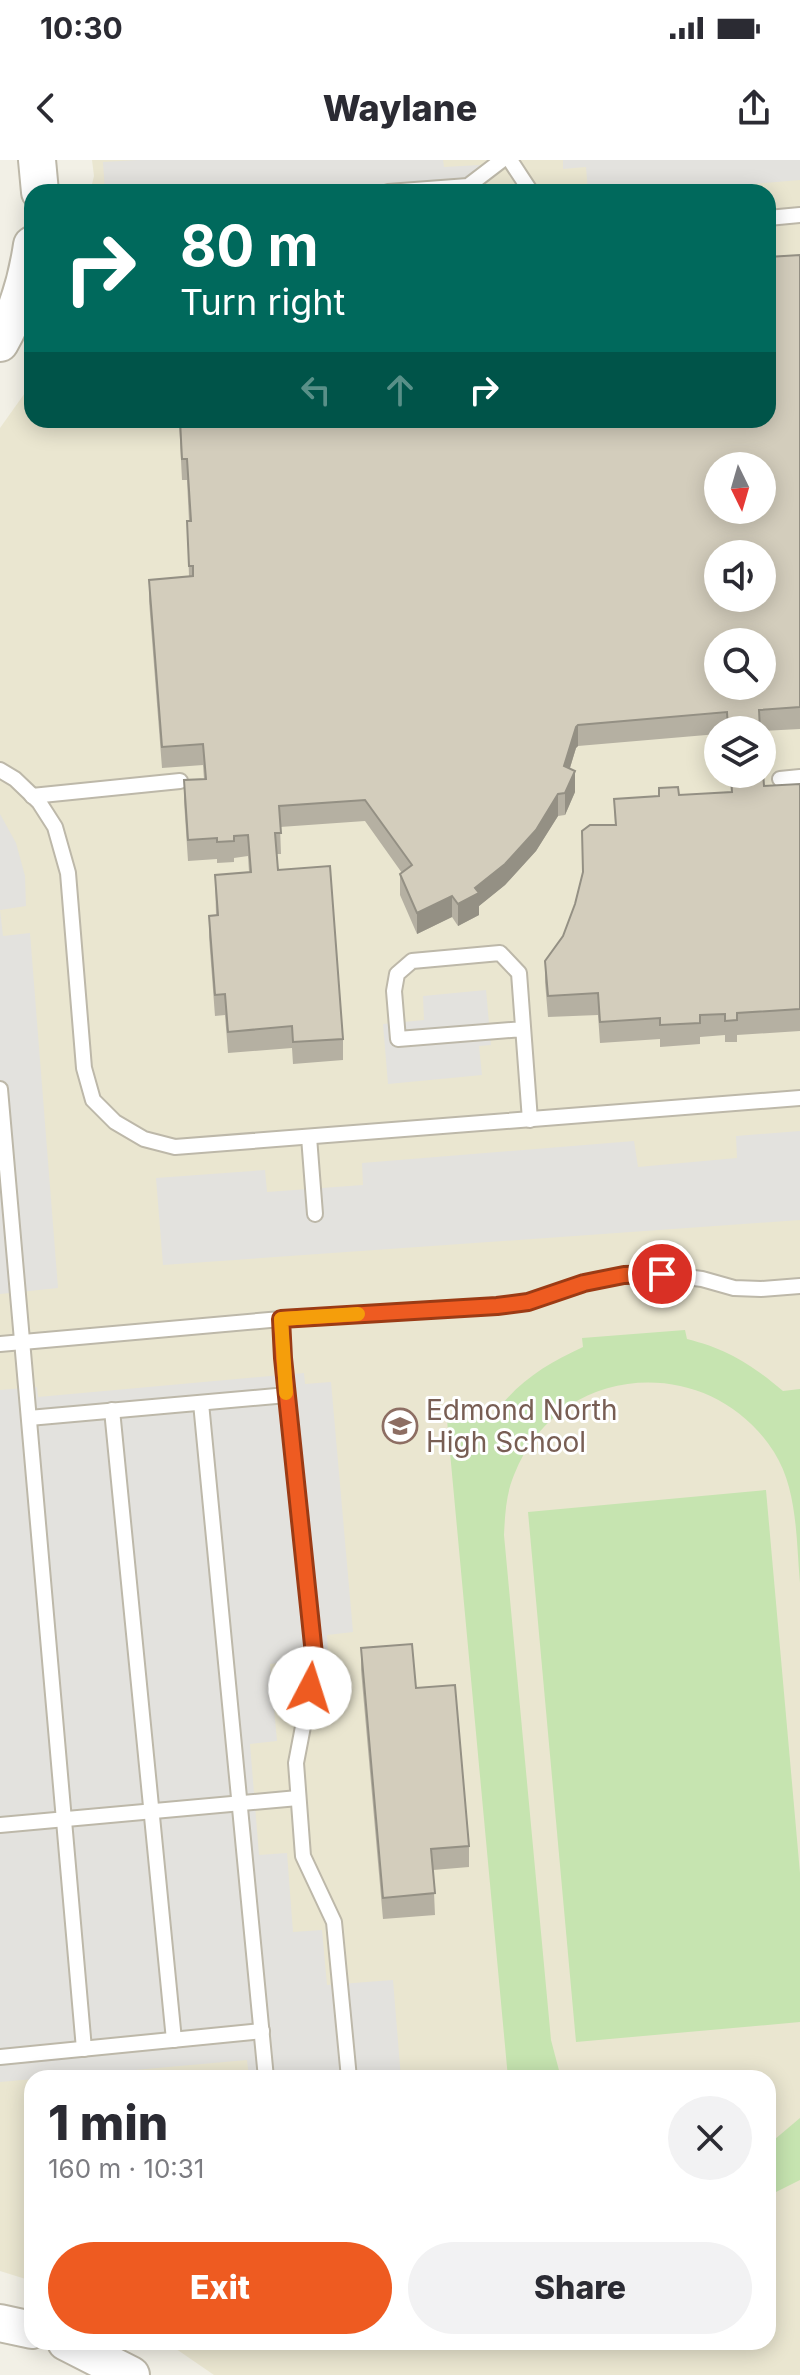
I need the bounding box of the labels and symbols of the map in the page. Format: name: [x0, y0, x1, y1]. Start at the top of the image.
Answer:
north arrow: [704, 452, 776, 524]
pin: [628, 1240, 696, 1308]
place label: Edmond North High School: [426, 1393, 617, 1459]
school or university icon: Edmond North High School: [381, 1407, 419, 1445]
position arrow: [268, 1646, 352, 1730]

